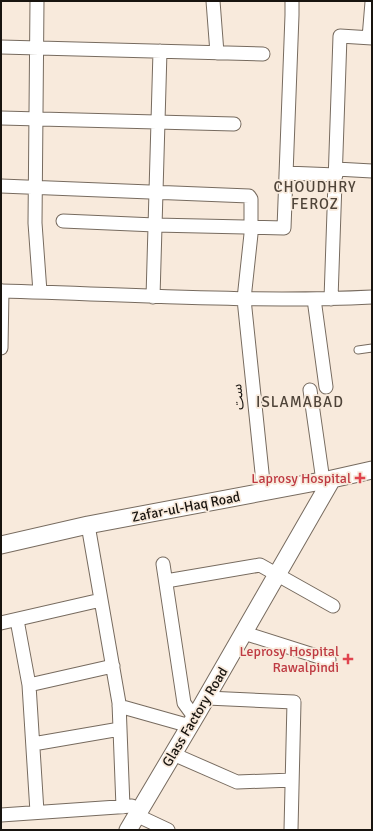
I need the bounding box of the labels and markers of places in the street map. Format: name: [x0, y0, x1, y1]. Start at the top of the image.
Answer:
place label: Laprosy Hospital: [251, 470, 351, 487]
marker: Laprosy Hospital: [354, 472, 366, 484]
place label: Leprosy Hospital Rawalpindi: [240, 643, 339, 676]
marker: Leprosy Hospital Rawalpindi: [342, 653, 354, 665]

